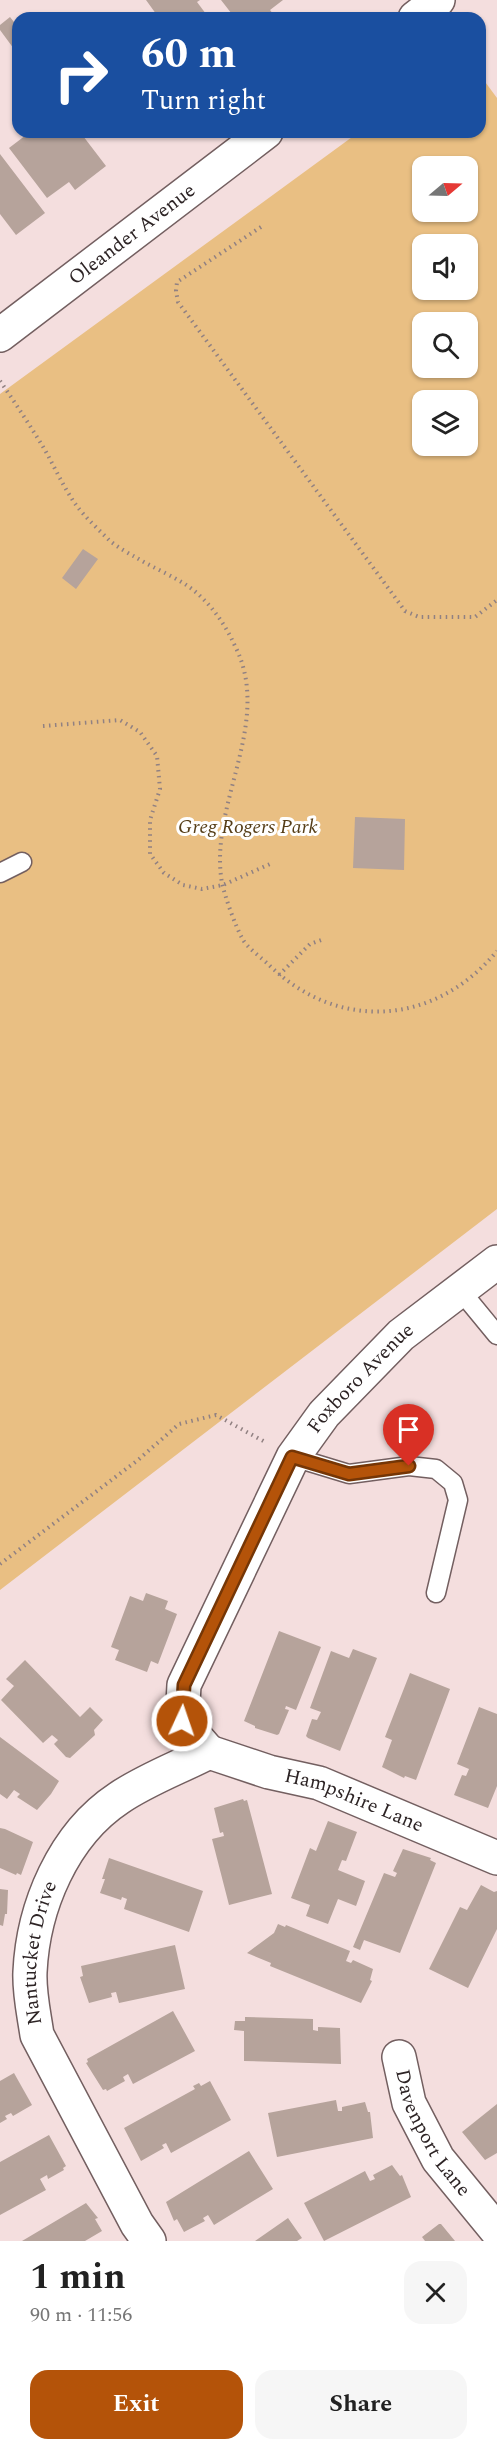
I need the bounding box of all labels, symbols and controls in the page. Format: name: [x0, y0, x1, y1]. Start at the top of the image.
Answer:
text: 60 m: [141, 23, 236, 86]
icon: right: [42, 36, 120, 114]
text: Turn right: [141, 80, 266, 122]
north arrow: [412, 156, 478, 222]
map controls: [412, 156, 478, 456]
street label: Oleander Avenue: [62, 176, 202, 293]
button: sound: [412, 234, 478, 300]
button: search: [412, 312, 478, 378]
button: layers: [412, 390, 478, 456]
park label: Greg Rogers Park: [178, 812, 319, 842]
street label: Foxboro Avenue: [300, 1315, 420, 1440]
pin: [383, 1404, 434, 1466]
icon: arrive: [392, 1413, 425, 1446]
position arrow: [150, 1689, 214, 1753]
street label: Hampshire Lane: [281, 1761, 428, 1840]
street label: Nantucket Drive: [15, 1876, 65, 2028]
street label: Davenport Lane: [387, 2066, 478, 2203]
text: 1 min: [30, 2250, 126, 2305]
button: close: [404, 2261, 467, 2324]
text: 90 m · 11:56: [30, 2300, 132, 2330]
button: Exit: [30, 2370, 243, 2439]
button: Share: [255, 2370, 467, 2439]

